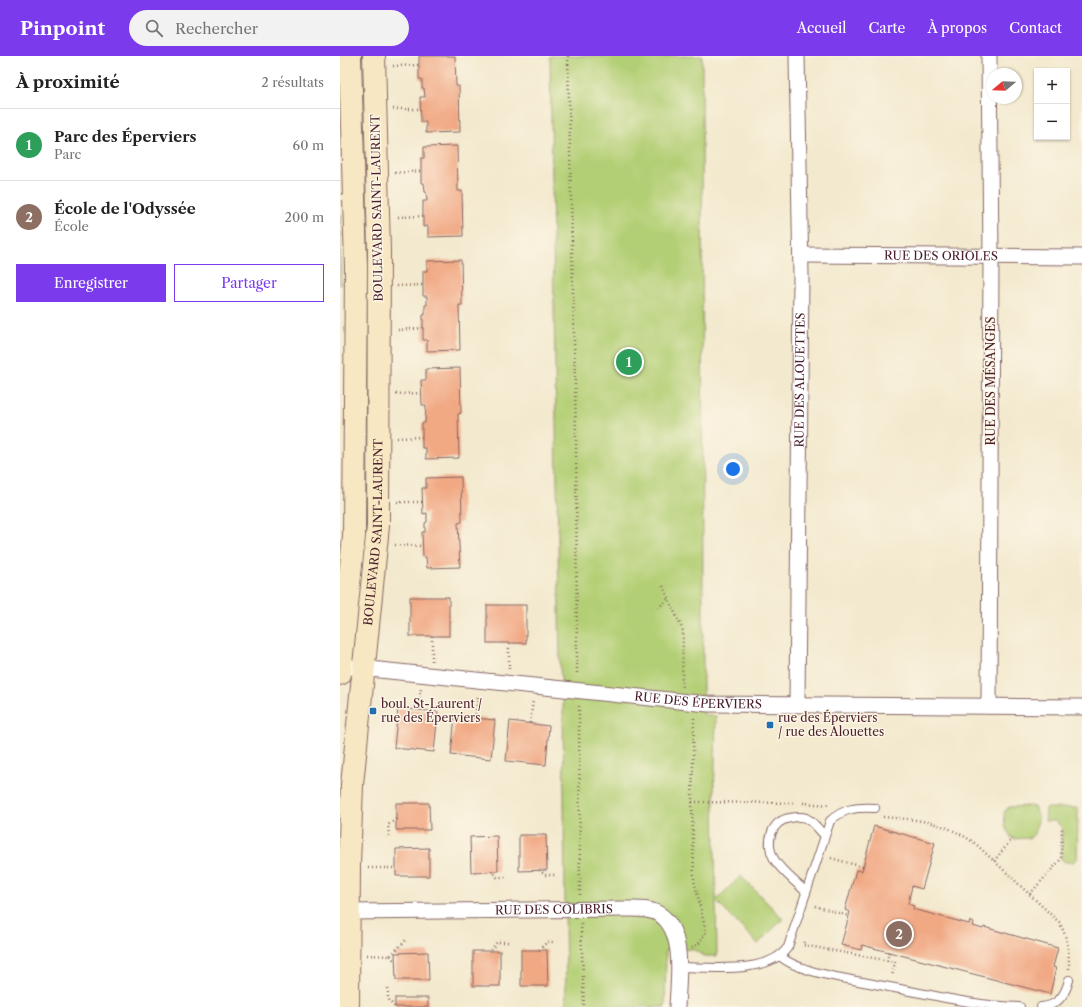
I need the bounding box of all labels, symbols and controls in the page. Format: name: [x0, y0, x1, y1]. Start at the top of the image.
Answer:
search box: [129, 10, 409, 46]
text: Pinpoint: [20, 17, 105, 40]
icon: search: [143, 17, 165, 39]
text: Rechercher: [175, 19, 258, 38]
text: Accueil: [797, 19, 847, 37]
text: Carte: [869, 19, 905, 37]
text: À propos: [927, 19, 987, 37]
text: Contact: [1009, 19, 1062, 37]
north arrow: [986, 68, 1022, 104]
map controls: [1034, 68, 1070, 140]
button: +: [1034, 68, 1070, 104]
text: À proximité: [16, 72, 120, 92]
text: 2 résultats: [261, 74, 324, 90]
button: −: [1034, 104, 1070, 140]
street label: BOULEVARD SAINT-LAURENT: [367, 114, 386, 302]
text: Parc des Éperviers: [54, 127, 197, 146]
text: 1: [26, 137, 32, 153]
text: 60 m: [293, 137, 324, 153]
text: Parc: [54, 146, 81, 162]
text: École de l'Odyssée: [54, 199, 196, 218]
text: 2: [25, 209, 33, 225]
text: 200 m: [284, 209, 324, 225]
text: École: [54, 218, 89, 234]
street label: RUE DES ORIOLES: [884, 248, 998, 263]
button: Enregistrer: [16, 264, 166, 302]
button: Partager: [174, 264, 324, 302]
street label: RUE DES ALOUETTES: [791, 312, 808, 448]
street label: RUE DES MÉSANGES: [982, 317, 998, 445]
pin: 1: [616, 347, 642, 377]
street label: BOULEVARD SAINT-LAURENT: [360, 439, 385, 626]
your location: [723, 459, 743, 479]
street label: RUE DES ÉPERVIERS: [634, 688, 762, 711]
place label: boul. St-Laurent / rue des Éperviers: [381, 696, 482, 725]
marker: boul. St-Laurent / rue des Éperviers: [368, 706, 378, 716]
place label: rue des Éperviers / rue des Alouettes: [778, 709, 884, 739]
marker: rue des Éperviers / rue des Alouettes: [765, 720, 775, 730]
street label: RUE DES COLIBRIS: [495, 901, 613, 917]
pin: 2: [886, 919, 912, 949]

